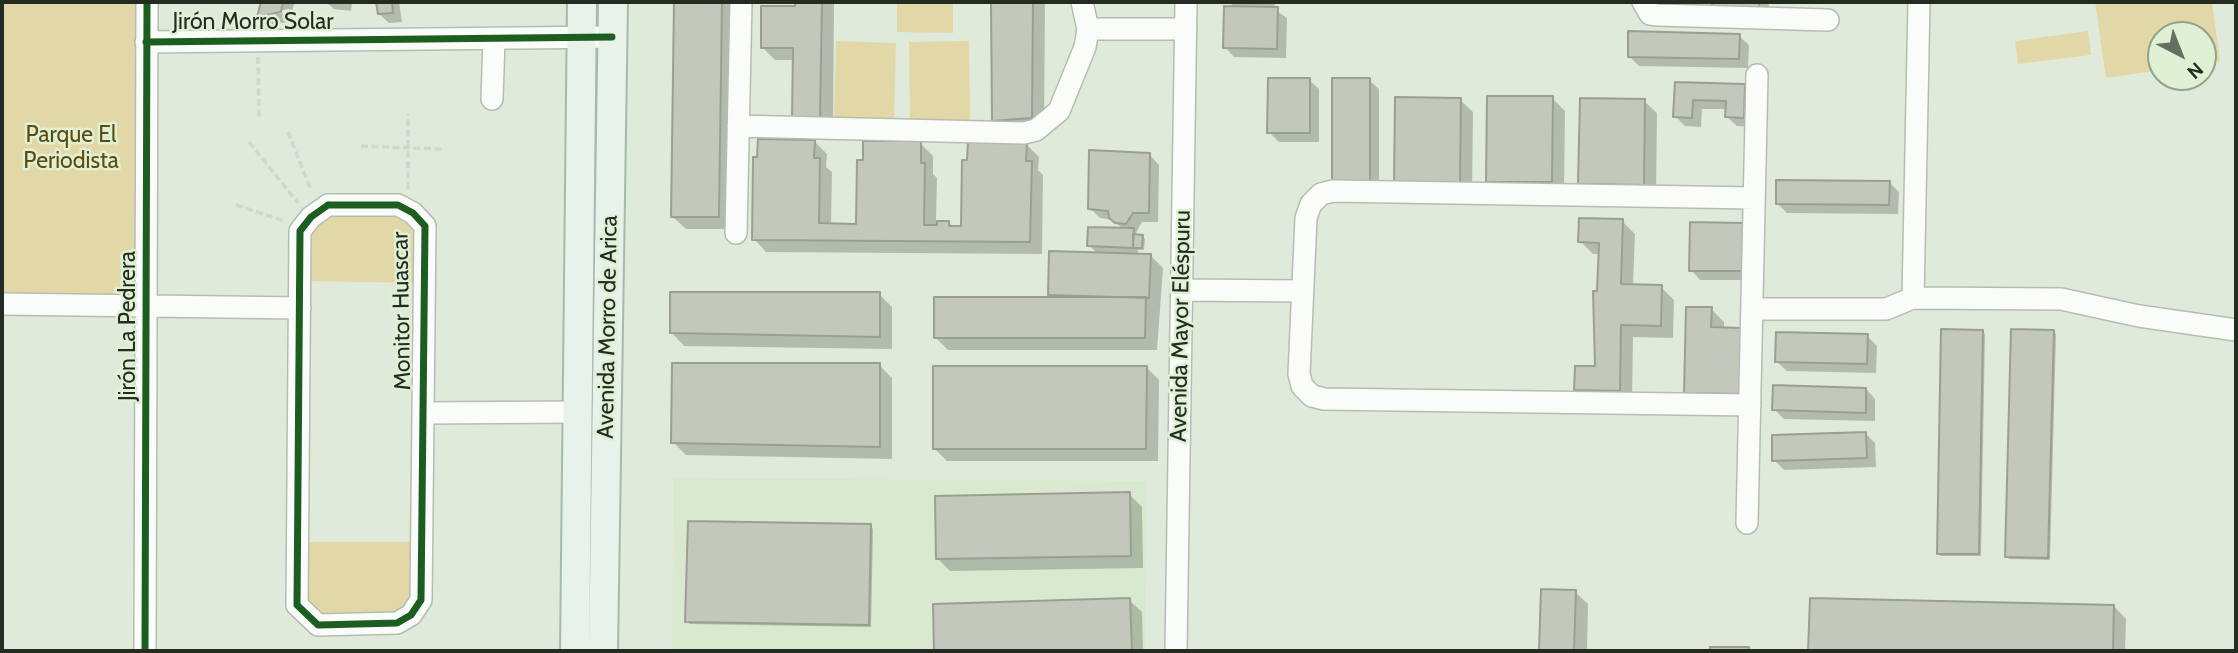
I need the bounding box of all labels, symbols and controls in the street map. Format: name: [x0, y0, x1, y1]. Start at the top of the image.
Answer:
street label: Jirón Morro Solar: [172, 8, 334, 36]
north arrow: [2147, 21, 2217, 91]
text: N: [2182, 57, 2208, 84]
park label: Parque El Periodista: [23, 121, 119, 175]
street label: Avenida Mayor Eléspuru: [1165, 210, 1197, 442]
street label: Avenida Morro de Arica: [592, 215, 624, 439]
street label: Monitor Huascar: [387, 231, 417, 391]
street label: Jirón La Pedrera: [114, 251, 142, 401]

